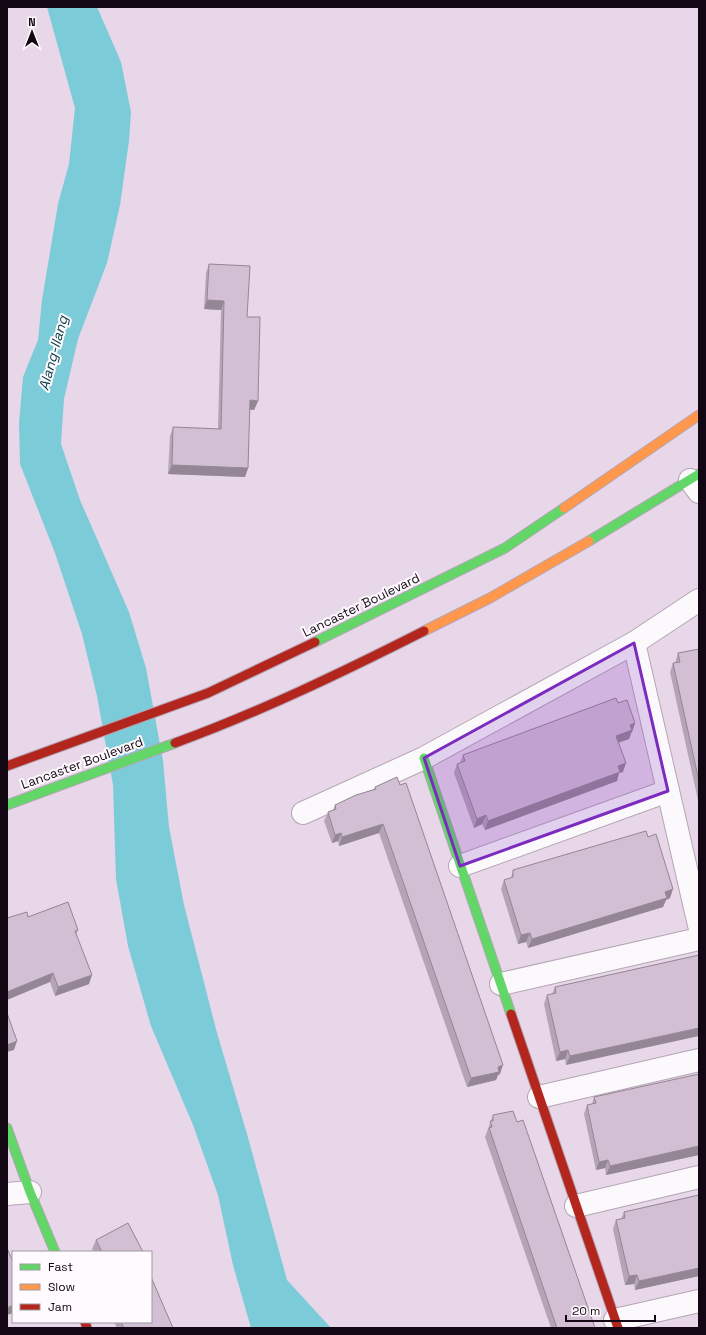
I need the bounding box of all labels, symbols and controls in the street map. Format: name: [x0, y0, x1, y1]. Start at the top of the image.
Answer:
north arrow: [12, 12, 52, 52]
text: N: [28, 15, 36, 29]
water label: Alang-Ilang: [34, 313, 72, 392]
street label: Lancaster Boulevard: [299, 569, 423, 641]
street label: Lancaster Boulevard: [19, 733, 145, 793]
legend: [12, 1251, 152, 1323]
text: Fast: [48, 1259, 73, 1275]
text: Slow: [48, 1279, 75, 1295]
scale bar: [566, 1297, 655, 1323]
text: Jam: [48, 1299, 72, 1315]
text: 20 m: [572, 1303, 600, 1319]

